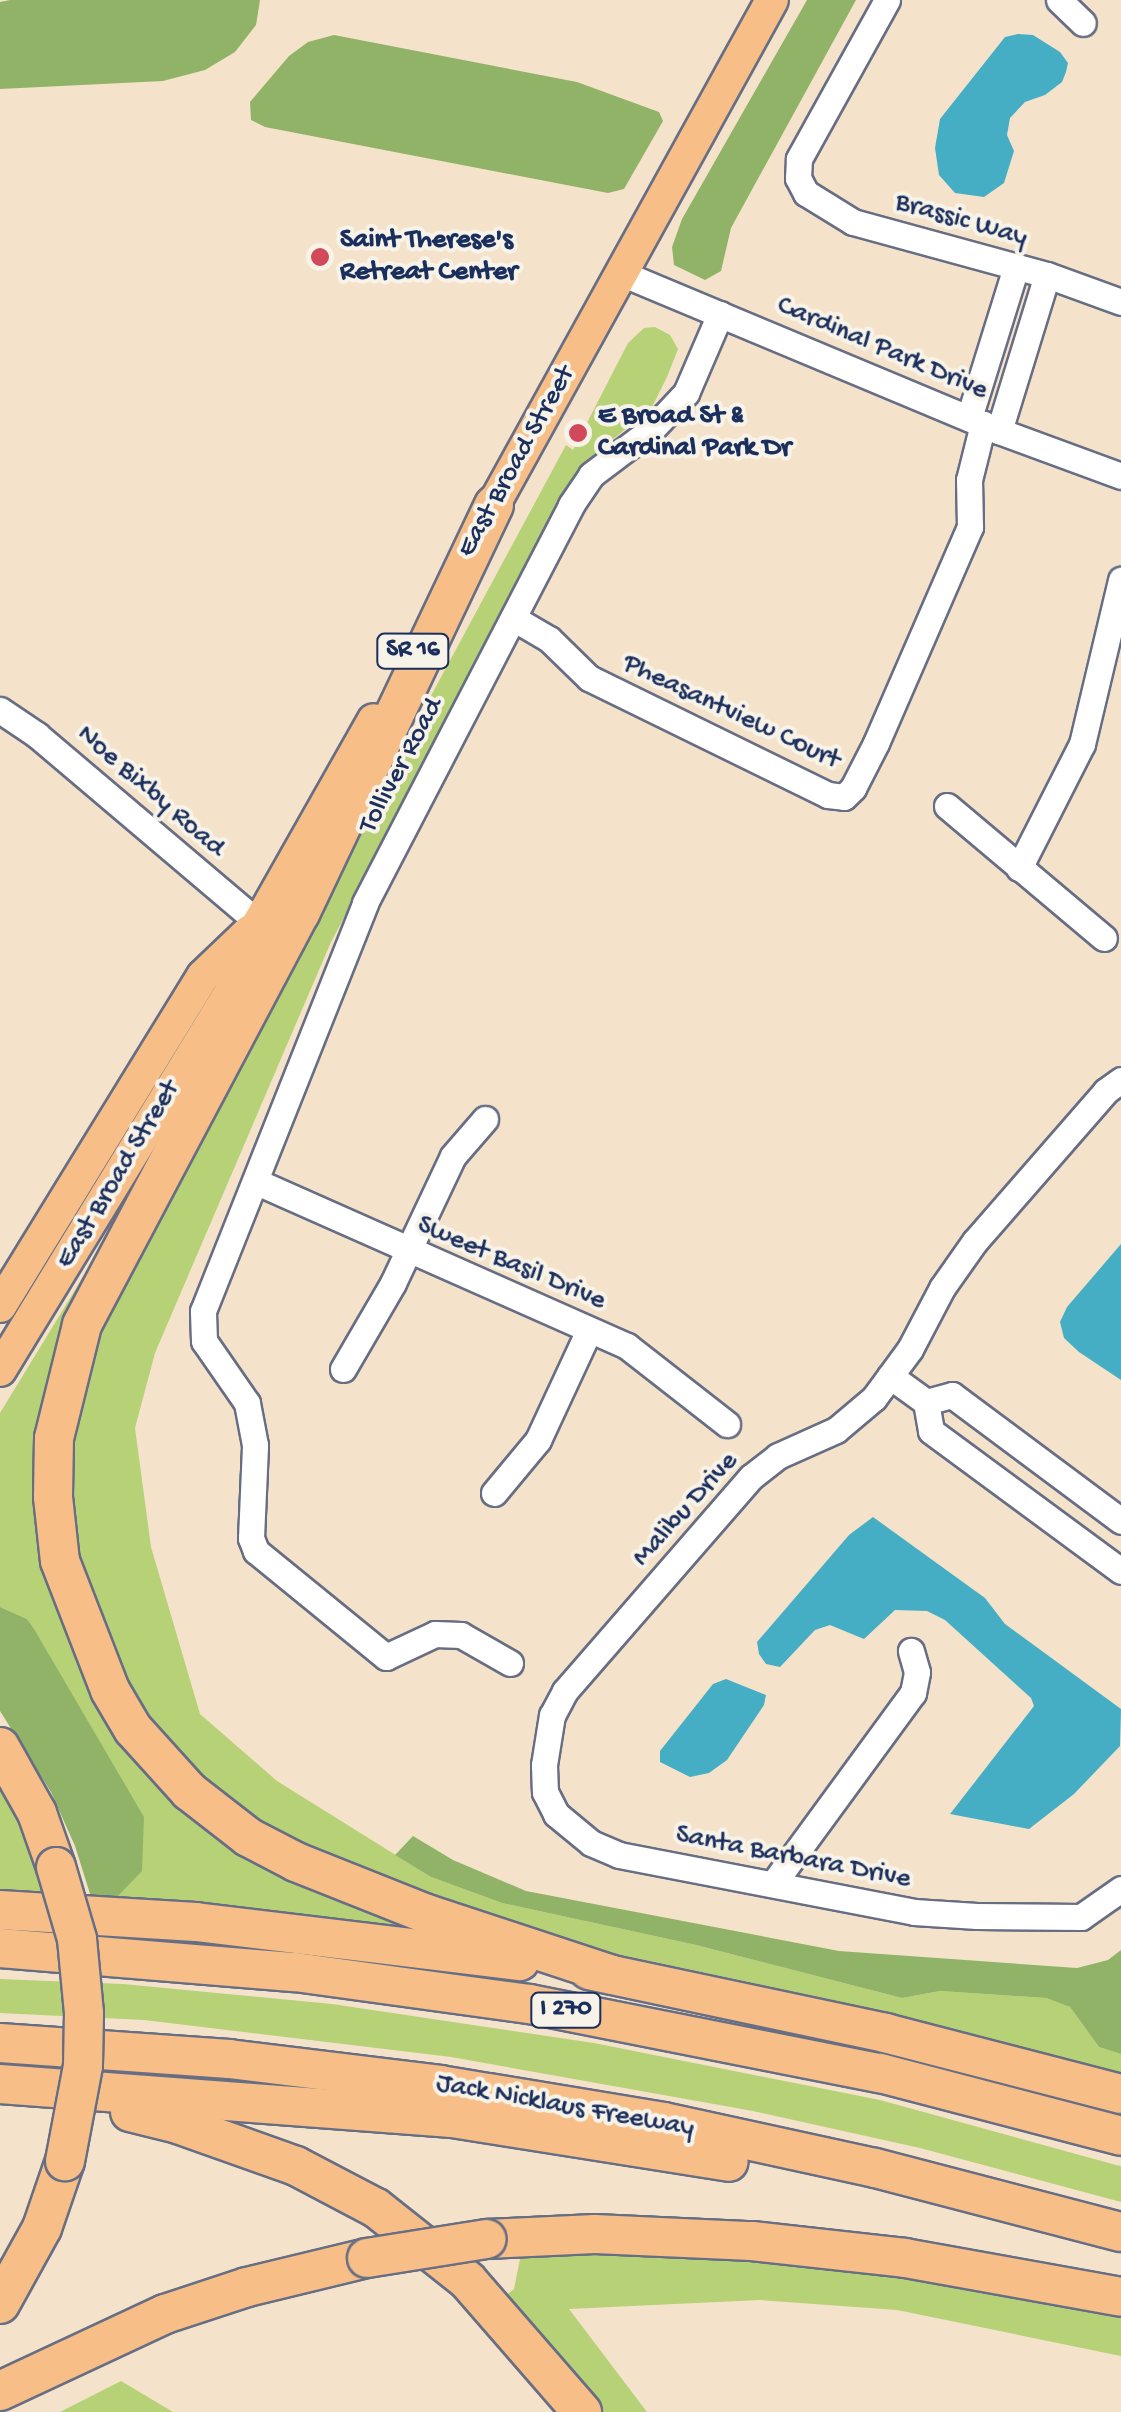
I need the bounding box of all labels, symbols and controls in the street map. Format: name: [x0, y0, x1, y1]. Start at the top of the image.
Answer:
street label: Brassic Way: [891, 186, 1031, 256]
place label: Saint Therese's Retreat Center: [340, 224, 517, 290]
marker: Saint Therese's Retreat Center: [309, 246, 331, 268]
street label: Cardinal Park Drive: [772, 289, 992, 409]
street label: East Broad Street: [451, 361, 583, 563]
place label: E Broad St & Cardinal Park Dr: [598, 400, 791, 466]
marker: E Broad St & Cardinal Park Dr: [567, 422, 589, 444]
road number: SR 16: [376, 631, 450, 671]
street label: Pheasantview Court: [617, 648, 845, 778]
street label: Tolliver Road: [352, 693, 452, 839]
street label: Noe Bixby Road: [69, 719, 231, 865]
street label: East Broad Street: [50, 1075, 188, 1275]
street label: Sweet Basil Drive: [412, 1209, 610, 1319]
street label: Malibu Drive: [626, 1446, 746, 1574]
street label: Santa Barbara Drive: [673, 1819, 913, 1897]
road number: I 270: [528, 1990, 604, 2030]
street label: Jack Nicklaus Freeway: [433, 2068, 697, 2146]

